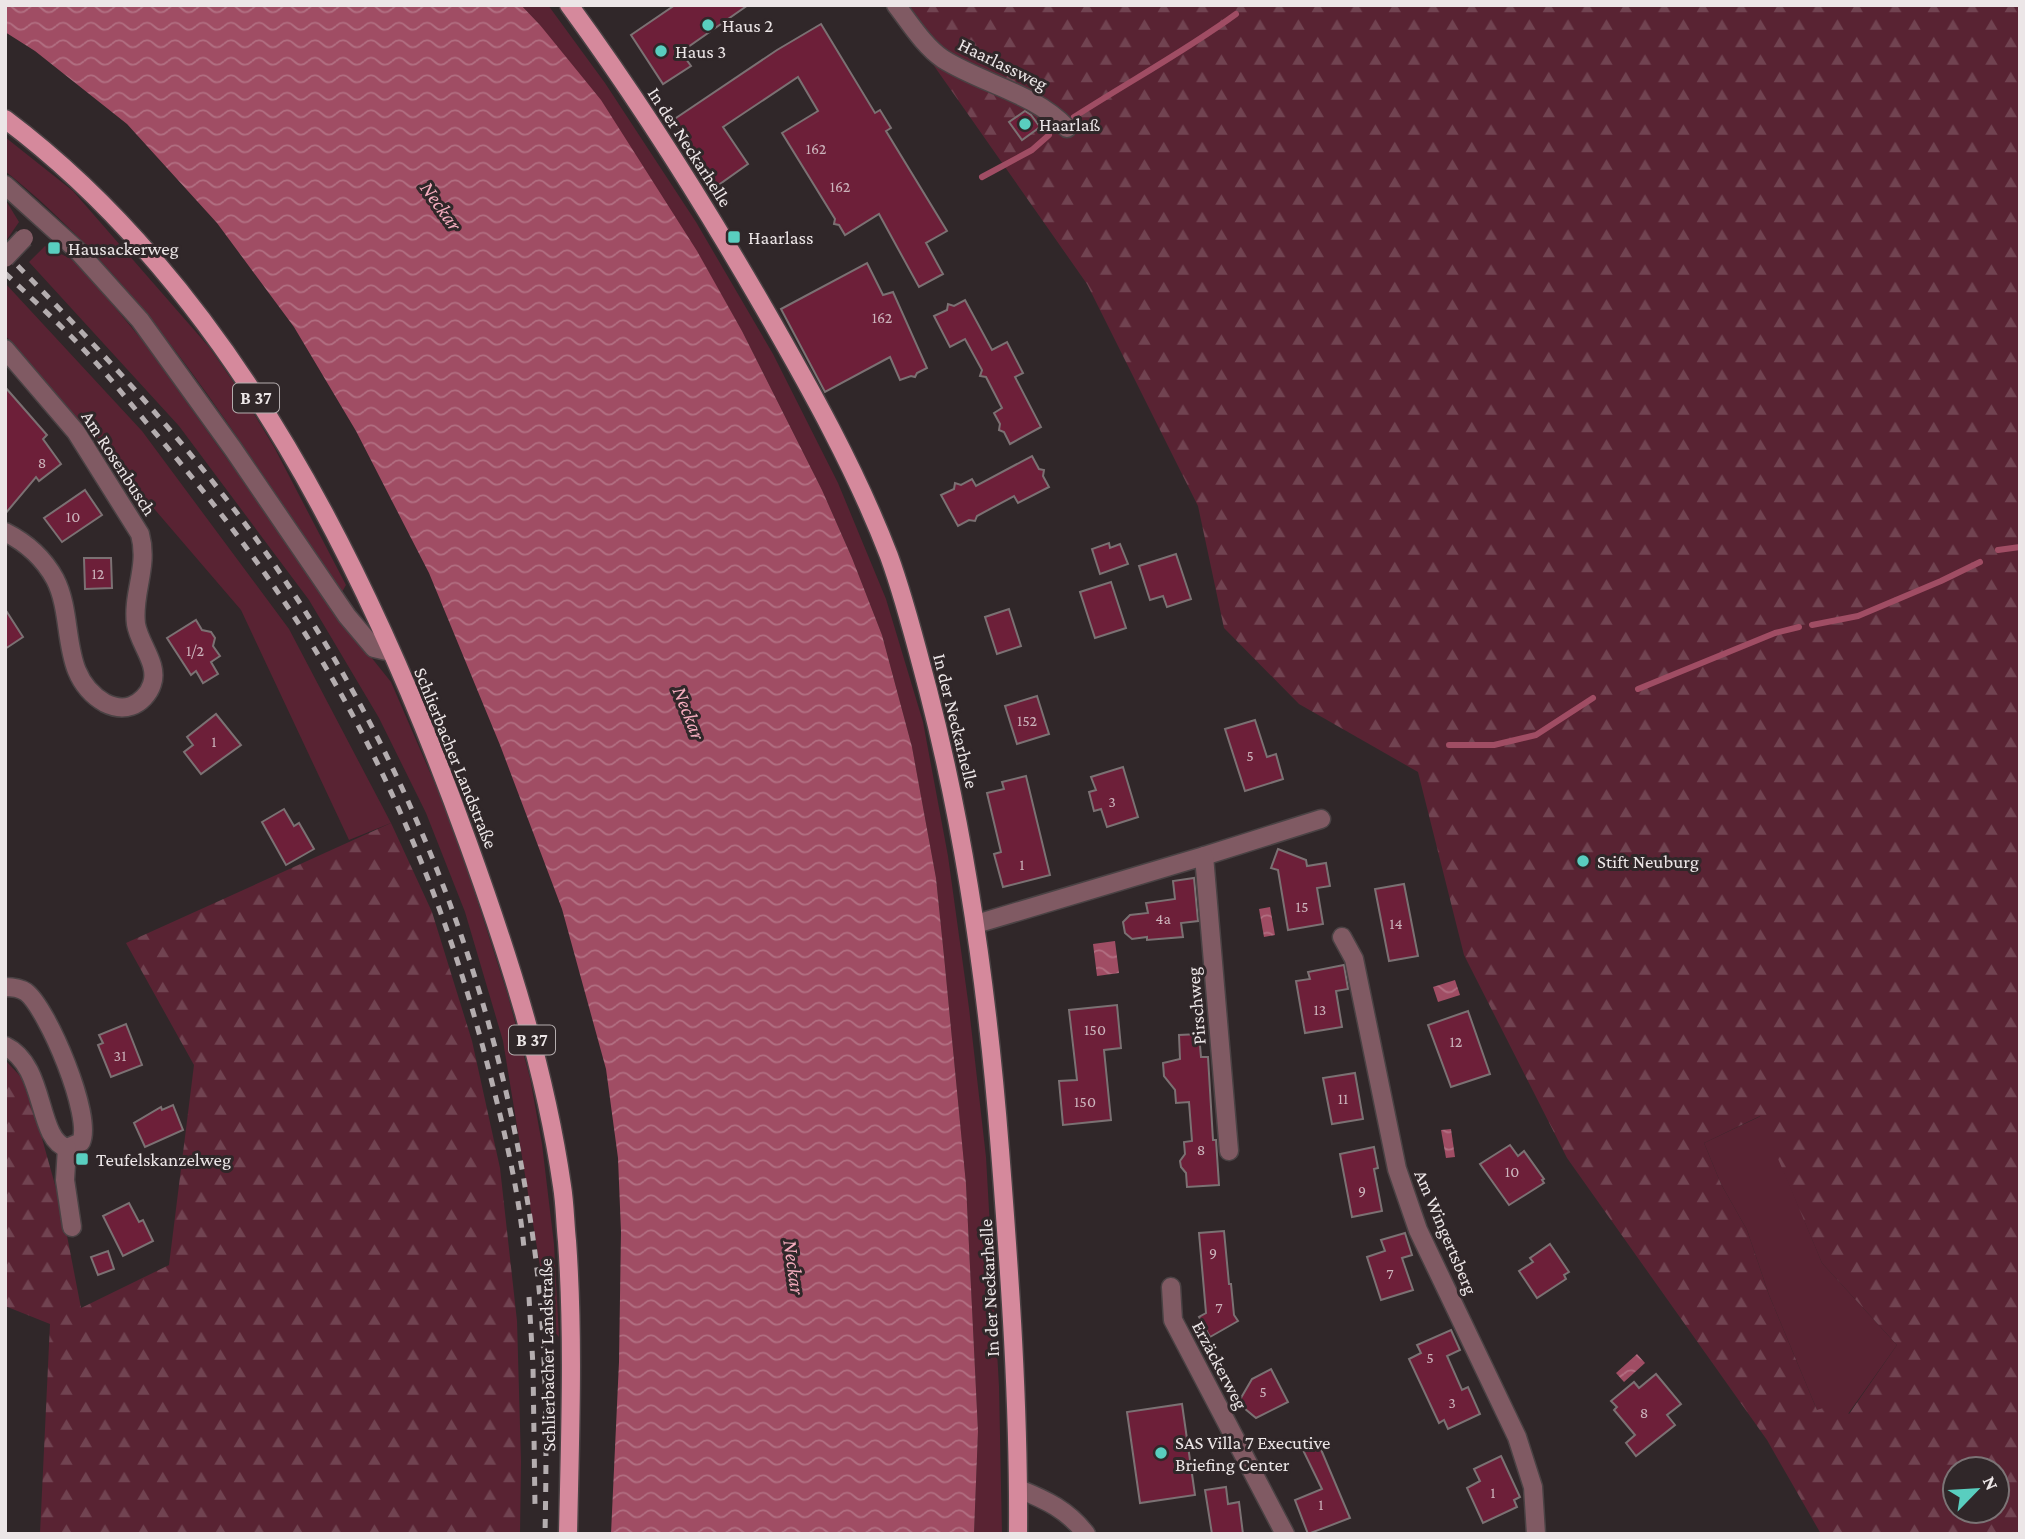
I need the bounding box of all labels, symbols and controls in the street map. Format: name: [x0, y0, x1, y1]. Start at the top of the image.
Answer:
place label: Haus 2: [722, 15, 773, 36]
marker: Haus 2: [700, 17, 716, 33]
street label: Haarlassweg: [955, 33, 1051, 95]
place label: Haus 3: [675, 41, 726, 62]
marker: Haus 3: [653, 43, 669, 59]
street label: In der Neckarhelle: [644, 83, 736, 211]
place label: Haarlaß: [1039, 114, 1100, 135]
marker: Haarlaß: [1017, 116, 1033, 132]
house number: 162: [806, 140, 827, 157]
water label: Neckar: [415, 177, 467, 236]
house number: 162: [830, 178, 851, 195]
place label: Haarlass: [748, 227, 813, 248]
marker: Haarlass: [726, 229, 742, 245]
place label: Hausackerweg: [68, 238, 179, 259]
marker: Hausackerweg: [46, 240, 62, 256]
house number: 162: [872, 309, 893, 326]
road number: B 37: [233, 384, 279, 412]
street label: Am Rosenbusch: [77, 407, 161, 519]
house number: 8: [38, 454, 46, 471]
house number: 10: [66, 508, 80, 525]
house number: 12: [92, 565, 105, 582]
house number: 1/2: [186, 642, 204, 659]
street label: In der Neckarhelle: [929, 652, 983, 790]
street label: Schlierbacher Landstraße: [410, 664, 502, 852]
water label: Neckar: [668, 683, 711, 744]
house number: 152: [1017, 712, 1037, 729]
house number: 1: [211, 733, 217, 750]
house number: 5: [1246, 747, 1254, 764]
house number: 3: [1108, 793, 1116, 810]
place label: Stift Neuburg: [1597, 851, 1699, 872]
marker: Stift Neuburg: [1575, 853, 1591, 869]
house number: 1: [1019, 856, 1025, 873]
house number: 15: [1296, 898, 1308, 915]
house number: 4a: [1155, 910, 1171, 927]
house number: 14: [1389, 915, 1403, 932]
street label: Pirschweg: [1182, 966, 1210, 1046]
house number: 13: [1314, 1001, 1326, 1018]
house number: 150: [1084, 1021, 1106, 1038]
road number: B 37: [509, 1026, 555, 1055]
house number: 12: [1450, 1033, 1463, 1050]
house number: 31: [114, 1047, 126, 1064]
house number: 11: [1338, 1090, 1348, 1107]
house number: 150: [1074, 1093, 1096, 1110]
house number: 8: [1197, 1141, 1205, 1158]
place label: Teufelskanzelweg: [96, 1149, 231, 1170]
marker: Teufelskanzelweg: [74, 1151, 90, 1167]
house number: 10: [1505, 1163, 1519, 1180]
street label: Am Wingertsberg: [1410, 1167, 1482, 1297]
house number: 9: [1358, 1182, 1366, 1199]
street label: In der Neckarhelle: [975, 1219, 1003, 1357]
water label: Neckar: [778, 1238, 810, 1297]
house number: 9: [1209, 1244, 1217, 1261]
street label: Schlierbacher Landstraße: [535, 1258, 559, 1452]
house number: 7: [1386, 1265, 1394, 1282]
house number: 7: [1215, 1299, 1223, 1316]
street label: Erzäckerweg: [1188, 1317, 1252, 1413]
house number: 5: [1426, 1349, 1434, 1366]
house number: 5: [1259, 1383, 1267, 1400]
house number: 3: [1448, 1394, 1456, 1411]
house number: 8: [1640, 1404, 1648, 1421]
place label: SAS Villa 7 Executive Briefing Center: [1175, 1432, 1330, 1475]
marker: SAS Villa 7 Executive Briefing Center: [1153, 1445, 1169, 1461]
north arrow: [1941, 1455, 2011, 1525]
text: N: [1979, 1473, 2003, 1493]
house number: 1: [1490, 1484, 1496, 1501]
house number: 1: [1318, 1496, 1324, 1513]

